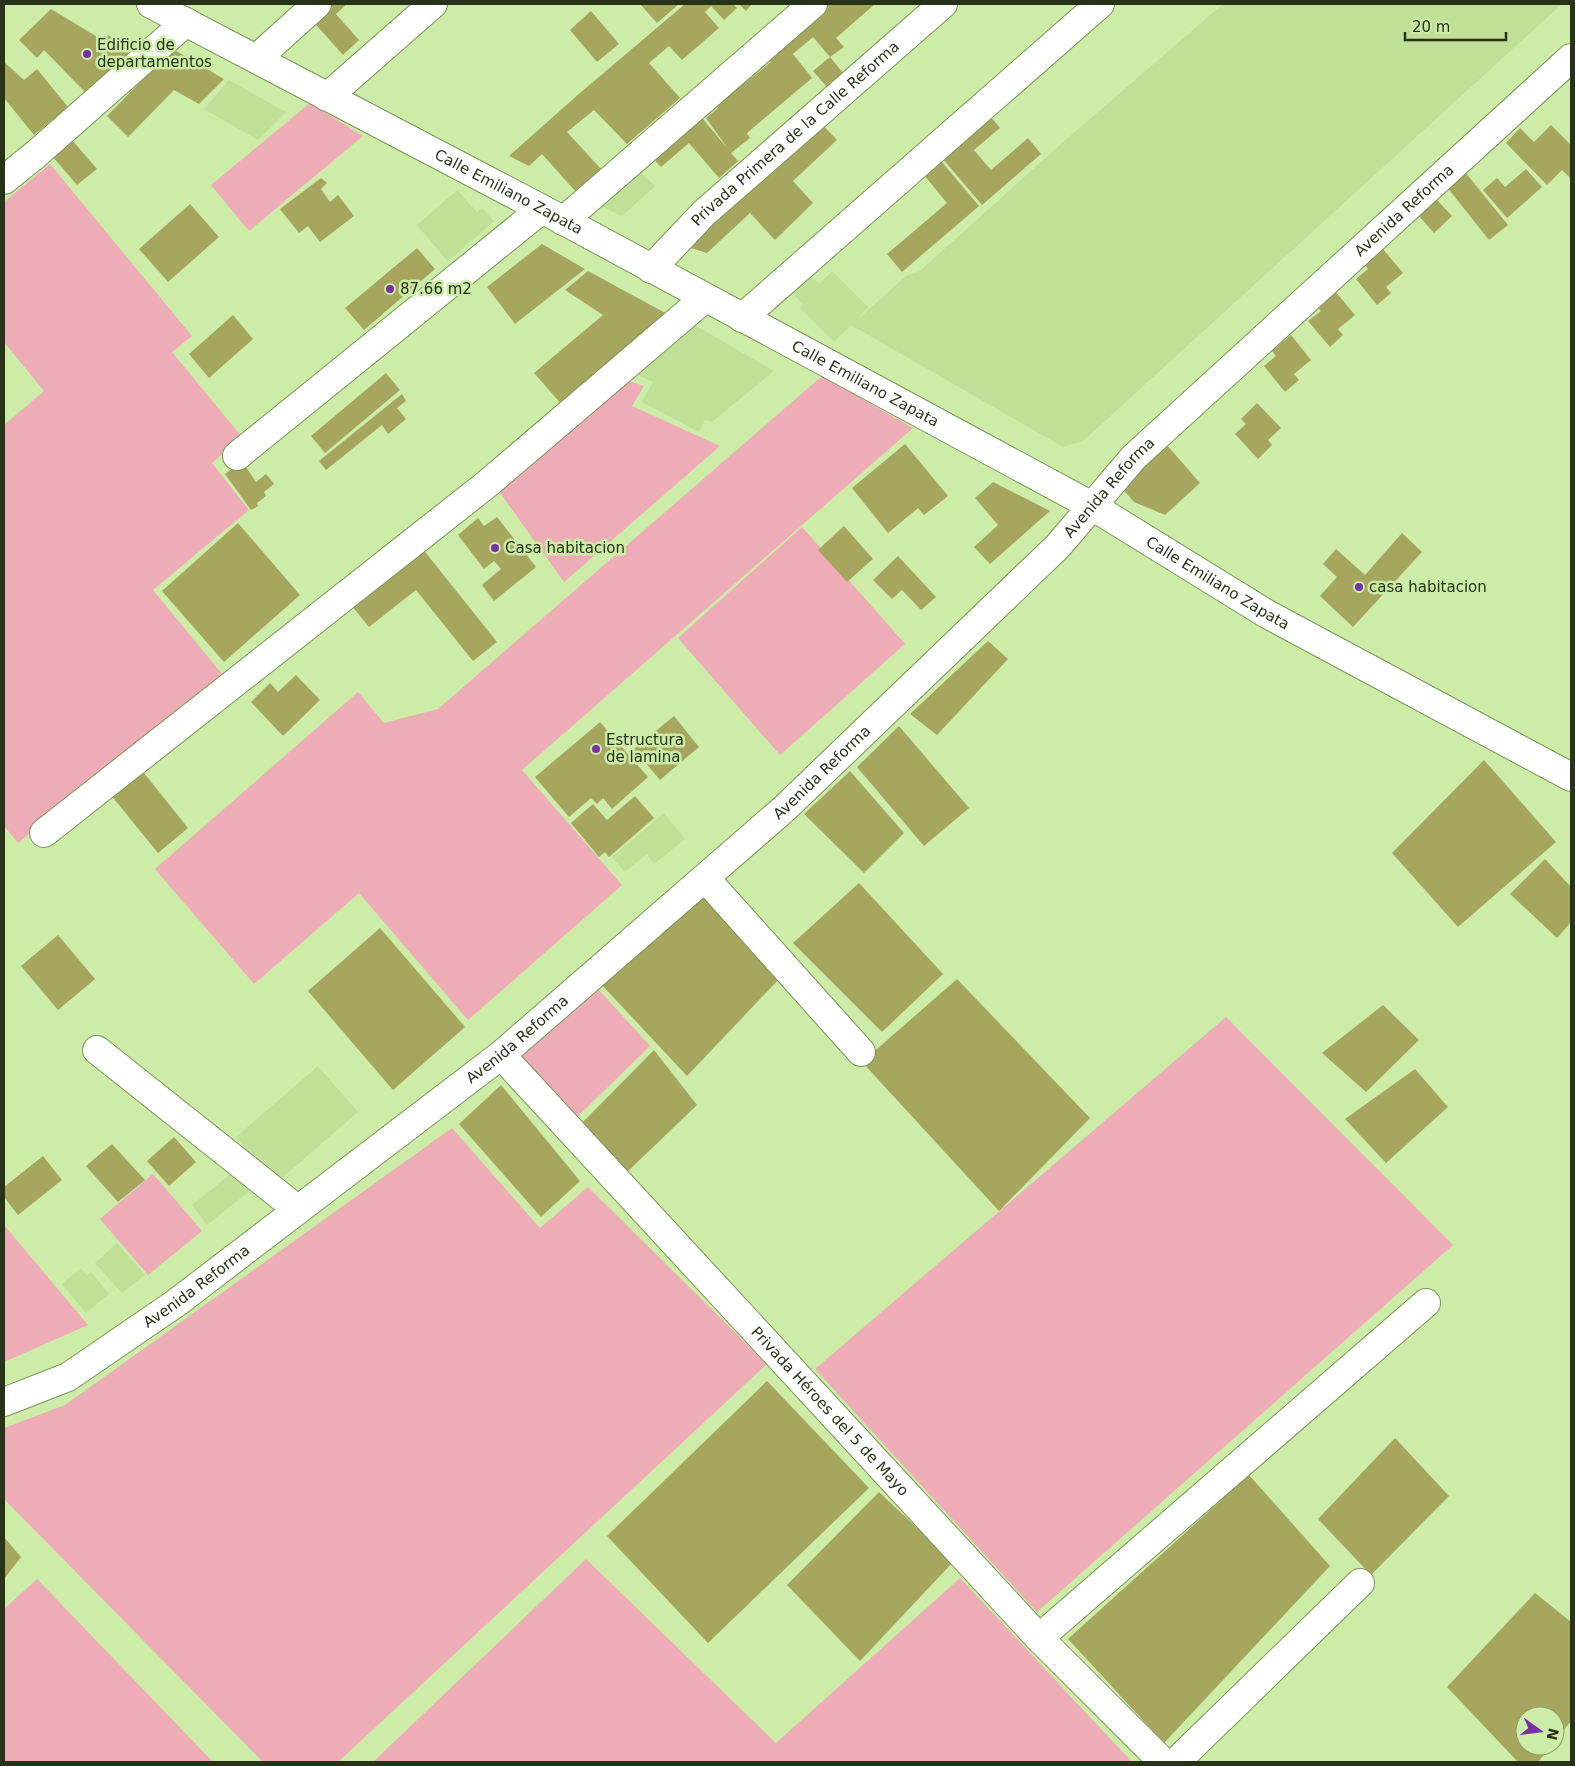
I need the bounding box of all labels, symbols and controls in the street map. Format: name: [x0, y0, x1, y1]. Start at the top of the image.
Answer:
scale bar: [1405, 10, 1506, 42]
text: 20 m: [1412, 18, 1450, 36]
place label: Edificio de departamentos: [97, 36, 212, 71]
street label: Privada Primera de la Calle Reforma: [687, 37, 903, 230]
marker: Edificio de departamentos: [81, 48, 93, 60]
street label: Calle Emiliano Zapata: [432, 145, 586, 238]
street label: Avenida Reforma: [1351, 161, 1457, 260]
place label: 87.66 m2: [400, 280, 472, 298]
marker: 87.66 m2: [384, 283, 396, 295]
street label: Calle Emiliano Zapata: [789, 337, 942, 431]
street label: Avenida Reforma: [1060, 434, 1158, 541]
street label: Calle Emiliano Zapata: [1143, 533, 1293, 633]
place label: Casa habitacion: [505, 539, 625, 557]
marker: Casa habitacion: [489, 542, 501, 554]
place label: casa habitacion: [1369, 578, 1487, 596]
marker: casa habitacion: [1353, 581, 1365, 593]
street label: Avenida Reforma: [769, 722, 874, 823]
place label: Estructura de lamina: [606, 731, 684, 766]
marker: Estructura de lamina: [590, 743, 602, 755]
street label: Avenida Reforma: [463, 991, 572, 1087]
street label: Avenida Reforma: [140, 1241, 253, 1332]
street label: Privada Héroes del 5 de Mayo: [747, 1323, 912, 1500]
north arrow: [1515, 1706, 1565, 1756]
text: N: [1543, 1727, 1562, 1742]

